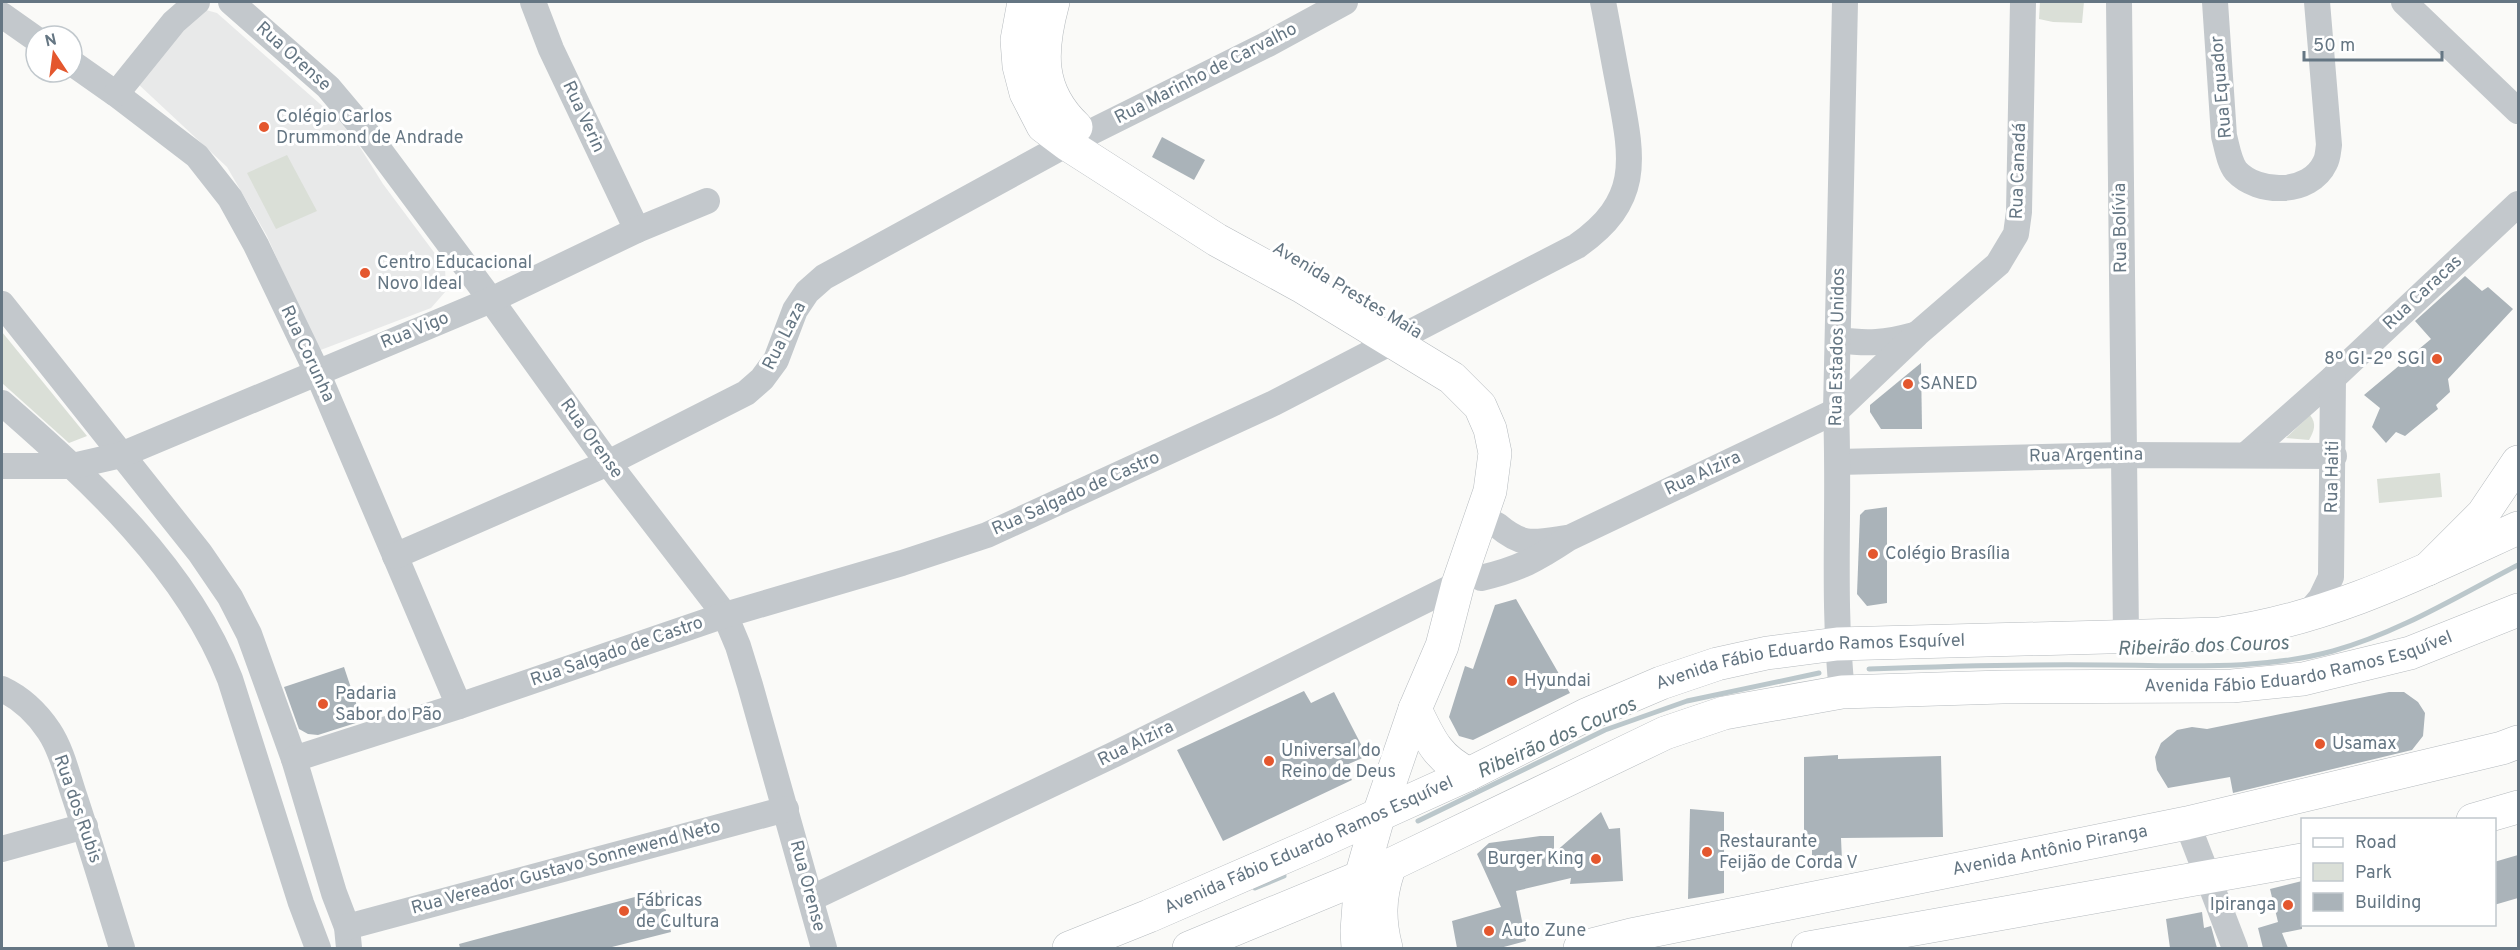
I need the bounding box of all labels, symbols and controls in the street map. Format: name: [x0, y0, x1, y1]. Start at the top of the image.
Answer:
street label: Rua Orense: [251, 17, 335, 97]
street label: Rua Marinho de Carvalho: [1111, 18, 1301, 130]
north arrow: [24, 24, 84, 84]
scale bar: [2304, 24, 2442, 62]
text: N: [43, 30, 59, 52]
street label: Rua Equador: [2206, 35, 2238, 139]
text: 50 m: [2313, 35, 2355, 58]
street label: Rua Verin: [556, 77, 610, 157]
place label: Colégio Carlos Drummond de Andrade: [276, 106, 463, 150]
marker: Colégio Carlos Drummond de Andrade: [257, 120, 271, 134]
street label: Rua Canadá: [2006, 122, 2032, 220]
street label: Rua Bolívia: [2109, 183, 2133, 273]
street label: Avenida Prestes Maia: [1268, 237, 1426, 345]
street label: Rua Caracas: [2379, 250, 2467, 336]
place label: Centro Educacional Novo Ideal: [377, 252, 532, 296]
marker: Centro Educacional Novo Ideal: [358, 266, 372, 280]
street label: Rua Estados Unidos: [1825, 267, 1851, 427]
street label: Rua Laza: [758, 298, 812, 374]
street label: Rua Corunha: [275, 302, 339, 406]
street label: Rua Vigo: [378, 307, 452, 355]
place label: 8º GI-2º SGI: [2324, 348, 2425, 371]
marker: 8º GI-2º SGI: [2430, 352, 2444, 366]
place label: SANED: [1920, 373, 1978, 396]
marker: SANED: [1901, 377, 1915, 391]
street label: Rua Orense: [554, 394, 628, 484]
street label: Rua Haiti: [2321, 440, 2345, 514]
street label: Rua Argentina: [2029, 444, 2143, 468]
street label: Rua Alzira: [1661, 446, 1745, 502]
street label: Rua Salgado de Castro: [989, 447, 1163, 541]
place label: Colégio Brasília: [1885, 543, 2010, 566]
marker: Colégio Brasília: [1866, 547, 1880, 561]
street label: Rua Salgado de Castro: [528, 612, 706, 692]
street label: Avenida Fábio Eduardo Ramos Esquível: [2144, 626, 2456, 698]
street label: Avenida Fábio Eduardo Ramos Esquível: [1653, 629, 1966, 695]
water label: Ribeirão dos Couros: [2117, 631, 2290, 663]
place label: Hyundai: [1524, 670, 1591, 693]
marker: Hyundai: [1505, 674, 1519, 688]
place label: Padaria Sabor do Pão: [335, 683, 442, 727]
water label: Ribeirão dos Couros: [1473, 692, 1642, 786]
marker: Padaria Sabor do Pão: [316, 697, 330, 711]
street label: Rua Alzira: [1094, 716, 1178, 772]
place label: Usamax: [2332, 733, 2397, 756]
marker: Usamax: [2313, 737, 2327, 751]
place label: Universal do Reino de Deus: [1281, 740, 1396, 784]
street label: Rua dos Rubis: [48, 752, 106, 866]
marker: Universal do Reino de Deus: [1262, 754, 1276, 768]
street label: Avenida Fábio Eduardo Ramos Esquível: [1161, 771, 1457, 919]
street label: Rua Vereador Gustavo Sonnewend Neto: [409, 816, 723, 920]
legend: [2301, 818, 2496, 926]
street label: Avenida Antônio Piranga: [1950, 820, 2150, 881]
place label: Restaurante Feijão de Corda V: [1719, 831, 1858, 875]
text: Road: [2355, 832, 2397, 855]
street label: Rua Orense: [784, 838, 830, 934]
marker: Restaurante Feijão de Corda V: [1700, 845, 1714, 859]
place label: Burger King: [1487, 848, 1584, 871]
marker: Burger King: [1589, 852, 1603, 866]
text: Park: [2355, 862, 2392, 885]
place label: Fábricas de Cultura: [636, 890, 719, 934]
text: Building: [2355, 892, 2421, 915]
place label: Ipiranga: [2210, 894, 2276, 917]
marker: Ipiranga: [2281, 898, 2295, 912]
marker: Fábricas de Cultura: [617, 904, 631, 918]
place label: Auto Zune: [1501, 920, 1586, 943]
marker: Auto Zune: [1482, 924, 1496, 938]

